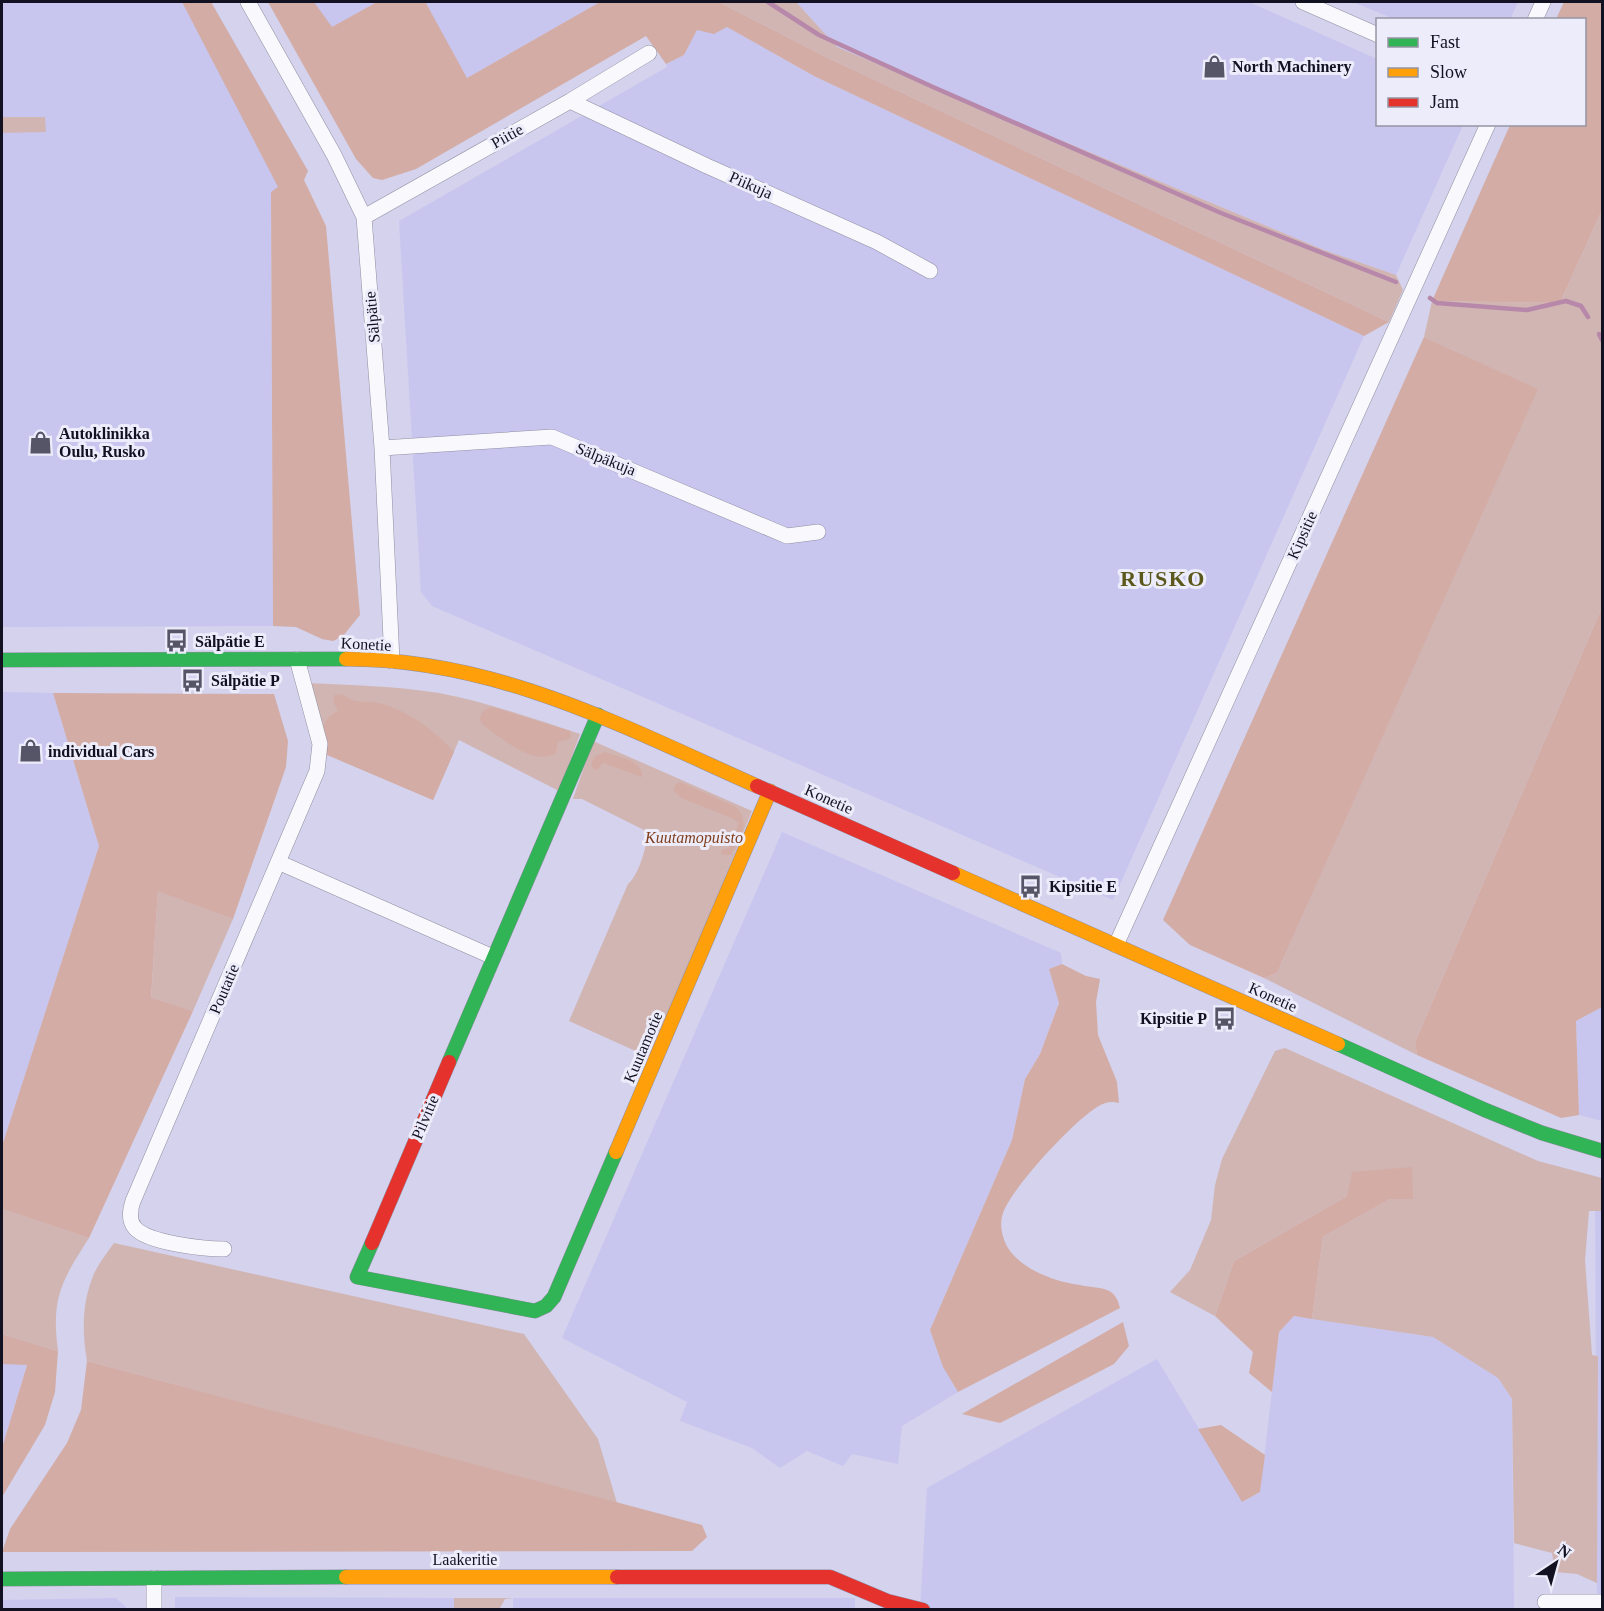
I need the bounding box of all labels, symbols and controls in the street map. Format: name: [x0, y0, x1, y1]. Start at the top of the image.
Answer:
legend: [1376, 18, 1586, 126]
text: Fast: [1430, 32, 1460, 52]
shop icon: North Machinery: [1201, 53, 1227, 79]
place label: North Machinery: [1232, 58, 1352, 76]
text: Slow: [1430, 62, 1467, 82]
text: Jam: [1430, 92, 1459, 112]
street label: Piitie: [488, 120, 526, 152]
street label: Piikuja: [726, 168, 775, 203]
street label: Sälpätie: [361, 290, 384, 343]
place label: Autoklinikka Oulu, Rusko: [59, 425, 150, 460]
shop icon: Autoklinikka Oulu, Rusko: [28, 429, 54, 455]
street label: Sälpäkuja: [573, 439, 638, 480]
street label: Kipsitie: [1284, 508, 1321, 562]
district label: RUSKO: [1120, 566, 1206, 591]
bus stop icon: Sälpätie E: [164, 628, 190, 654]
place label: Sälpätie E: [195, 633, 265, 651]
street label: Konetie: [340, 634, 392, 654]
bus stop icon: Sälpätie P: [180, 667, 206, 693]
place label: Sälpätie P: [211, 672, 280, 690]
shop icon: individual Cars: [17, 738, 43, 764]
place label: individual Cars: [48, 743, 154, 760]
street label: Konetie: [802, 781, 856, 817]
park label: Kuutamopuisto: [644, 829, 743, 847]
bus stop icon: Kipsitie E: [1018, 873, 1044, 899]
place label: Kipsitie E: [1049, 878, 1117, 896]
street label: Poutatie: [206, 962, 242, 1016]
street label: Konetie: [1246, 979, 1300, 1015]
bus stop icon: Kipsitie P: [1212, 1005, 1238, 1031]
street label: Kuutamotie: [620, 1009, 666, 1085]
place label: Kipsitie P: [1140, 1010, 1207, 1028]
street label: Pilvitie: [408, 1092, 442, 1142]
north arrow: [1526, 1533, 1586, 1593]
text: N: [1555, 1541, 1575, 1562]
street label: Laakeritie: [433, 1551, 497, 1568]

